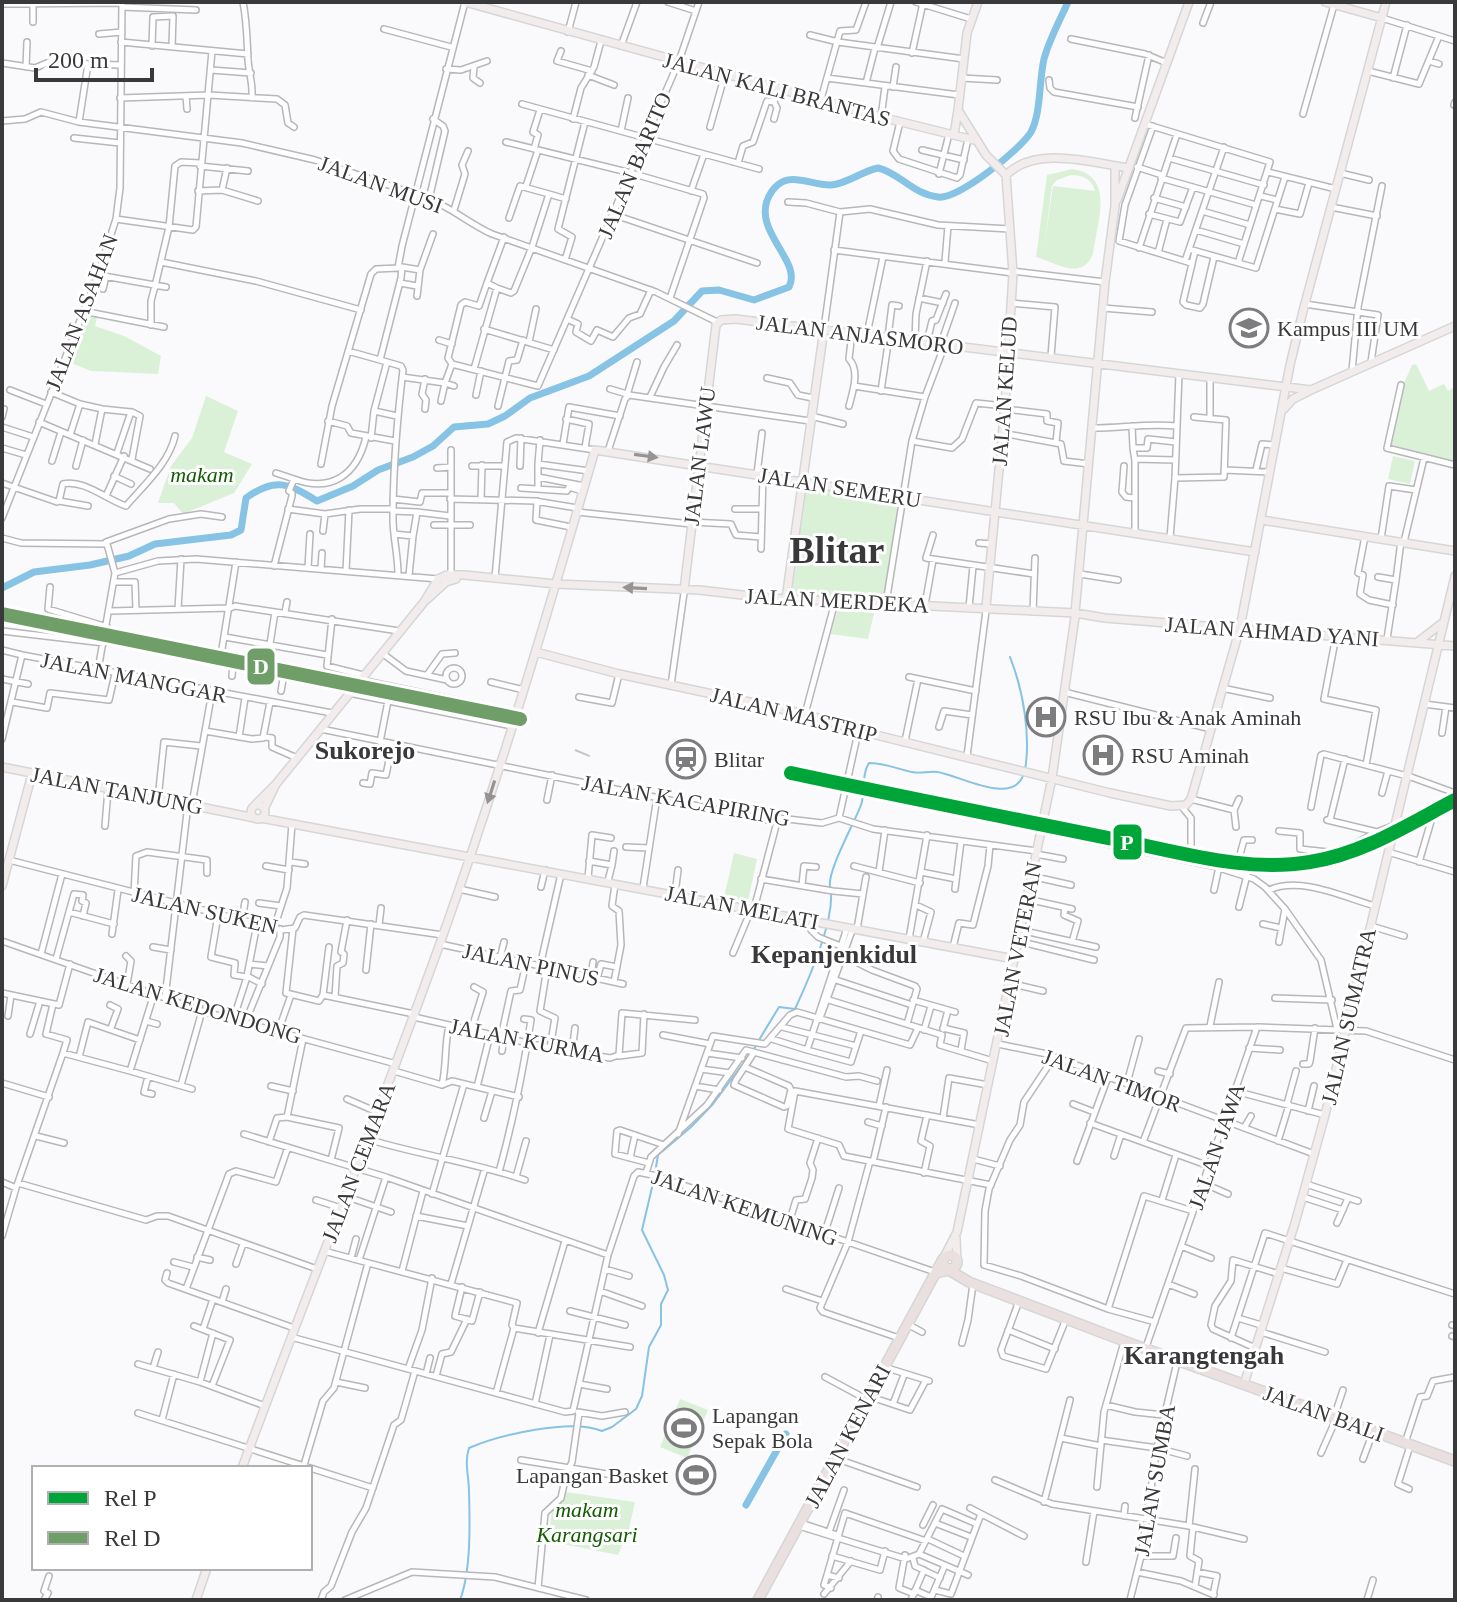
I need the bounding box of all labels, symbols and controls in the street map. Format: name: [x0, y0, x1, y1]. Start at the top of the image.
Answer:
scale bar: [36, 32, 152, 82]
text: 200 m: [48, 47, 109, 73]
street label: JALAN KALI BRANTAS: [661, 47, 893, 132]
street label: JALAN BARITO: [592, 88, 677, 242]
street label: JALAN MUSI: [315, 150, 446, 218]
street label: JALAN ASAHAN: [40, 230, 123, 394]
school or university icon: Kampus III UM: [1228, 307, 1270, 349]
street label: JALAN ANJASMORO: [755, 309, 965, 360]
street label: JALAN KELUD: [987, 315, 1022, 467]
place label: Kampus III UM: [1277, 316, 1419, 341]
street label: JALAN LAWU: [679, 385, 720, 527]
one-way arrow: [634, 450, 659, 463]
park label: makam: [170, 462, 234, 487]
street label: JALAN SEMERU: [757, 462, 923, 513]
district label: Blitar: [790, 529, 885, 571]
one-way arrow: [622, 582, 647, 595]
street label: JALAN MERDEKA: [744, 583, 930, 618]
street label: JALAN AHMAD YANI: [1164, 612, 1380, 651]
street label: JALAN MANGGAR: [39, 647, 229, 708]
line badge: D: [246, 647, 276, 686]
text: D: [253, 654, 269, 679]
street label: JALAN MASTRIP: [708, 682, 880, 747]
hospital icon: RSU Ibu & Anak Aminah: [1025, 696, 1067, 738]
place label: RSU Ibu & Anak Aminah: [1074, 705, 1301, 730]
hospital icon: RSU Aminah: [1082, 734, 1124, 776]
district label: Sukorejo: [315, 736, 415, 765]
station icon: Blitar: [665, 738, 707, 780]
place label: RSU Aminah: [1131, 743, 1249, 768]
place label: Blitar: [714, 747, 765, 772]
street label: JALAN TANJUNG: [29, 762, 205, 819]
street label: JALAN KACAPIRING: [580, 770, 792, 831]
one-way arrow: [484, 780, 496, 804]
line badge: P: [1112, 823, 1143, 861]
text: P: [1120, 830, 1134, 855]
street label: JALAN VETERAN: [988, 860, 1047, 1039]
street label: JALAN MELATI: [663, 880, 821, 935]
street label: JALAN SUKEN: [130, 882, 280, 939]
street label: JALAN SUMATRA: [1316, 925, 1381, 1107]
street label: JALAN PINUS: [460, 938, 601, 991]
district label: Kepanjenkidul: [751, 940, 917, 969]
street label: JALAN KEDONDONG: [91, 962, 305, 1049]
street label: JALAN KURMA: [447, 1013, 606, 1068]
street label: JALAN TIMOR: [1039, 1044, 1185, 1117]
street label: JALAN CEMARA: [316, 1079, 401, 1246]
street label: JALAN JAWA: [1183, 1080, 1250, 1213]
street label: JALAN KEMUNING: [649, 1164, 841, 1251]
district label: Karangtengah: [1124, 1341, 1285, 1370]
street label: JALAN KENARI: [799, 1360, 896, 1512]
street label: JALAN BALI: [1260, 1380, 1388, 1447]
street label: JALAN SUMBA: [1129, 1402, 1180, 1558]
place label: Lapangan Sepak Bola: [712, 1403, 813, 1453]
sports icon: Lapangan Sepak Bola: [663, 1407, 705, 1449]
sports icon: Lapangan Basket: [675, 1454, 717, 1496]
place label: Lapangan Basket: [516, 1463, 668, 1488]
legend: [32, 1466, 312, 1570]
text: Rel P: [104, 1485, 157, 1511]
park label: makam Karangsari: [535, 1497, 638, 1547]
text: Rel D: [104, 1525, 161, 1551]

